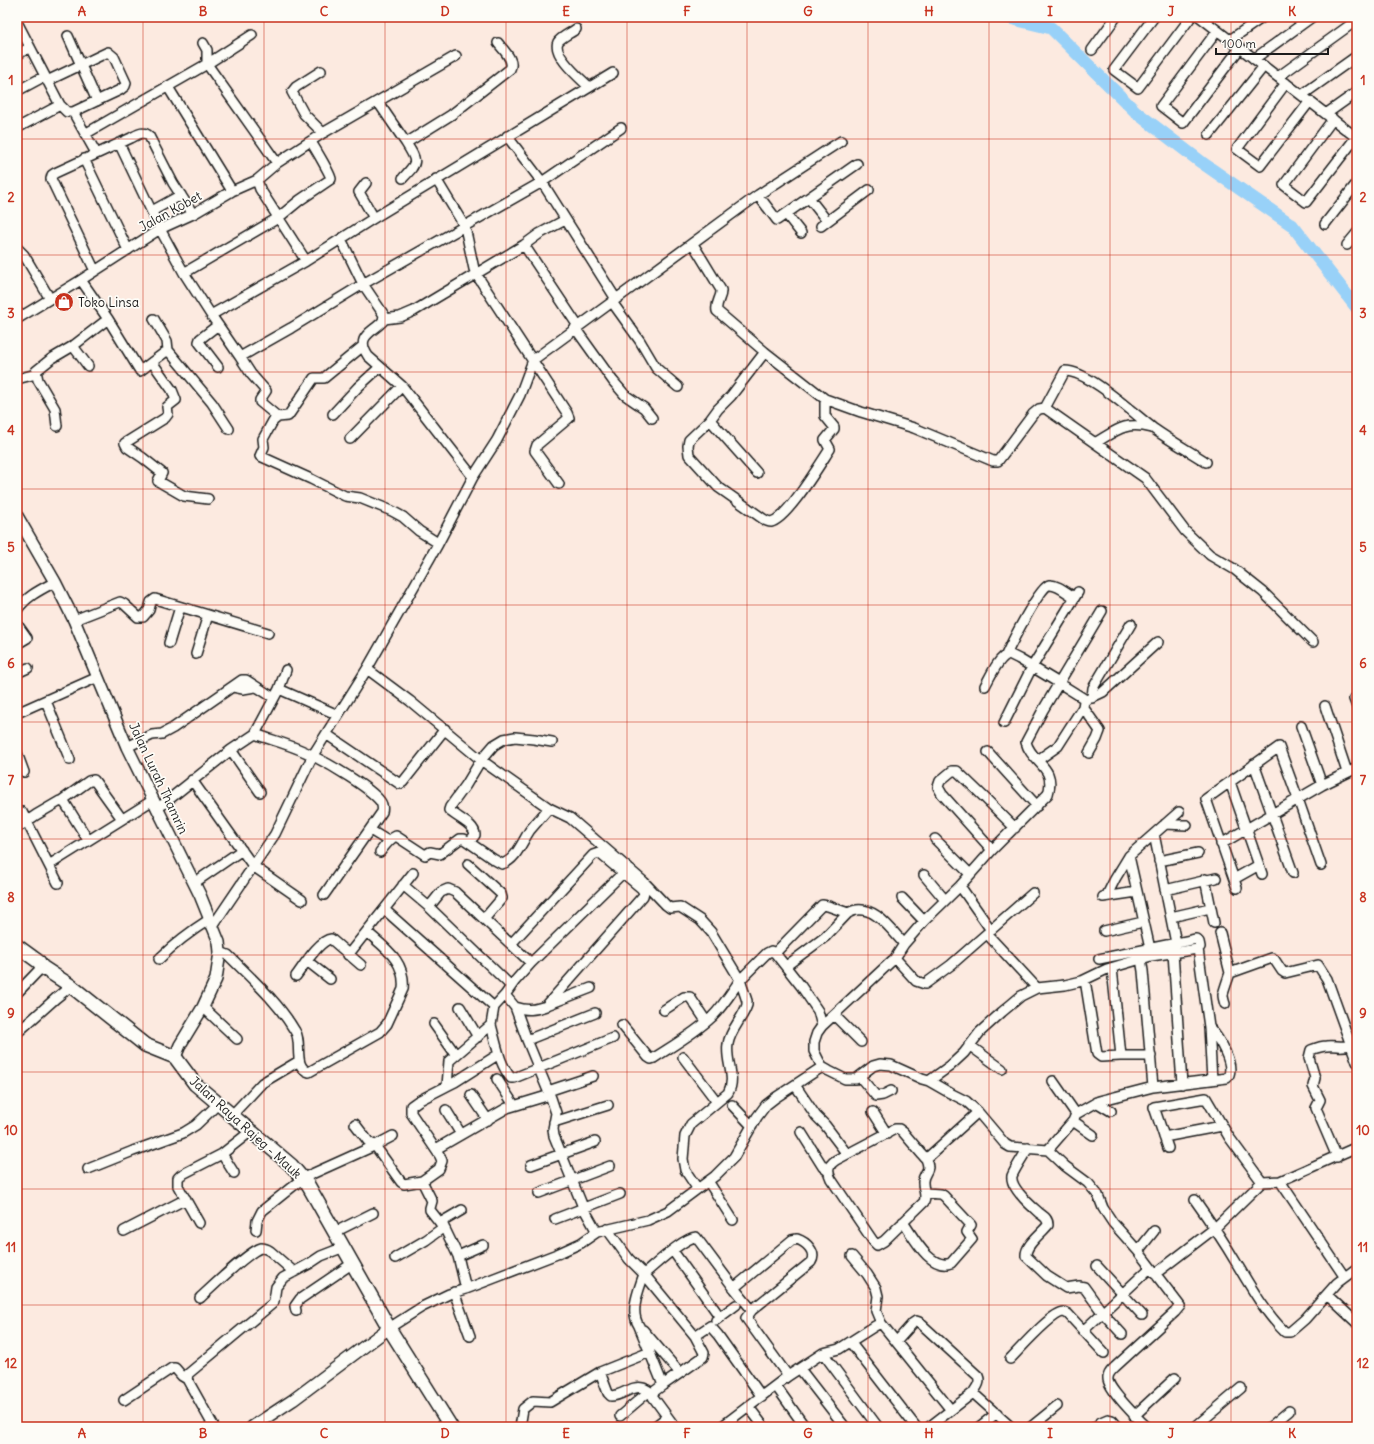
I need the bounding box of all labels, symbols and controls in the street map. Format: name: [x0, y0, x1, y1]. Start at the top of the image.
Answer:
text: A: [78, 3, 87, 20]
text: B: [199, 3, 208, 20]
text: C: [320, 3, 329, 20]
text: D: [440, 3, 450, 20]
text: E: [562, 3, 570, 20]
text: F: [683, 3, 691, 20]
text: G: [803, 3, 813, 20]
text: H: [924, 3, 934, 20]
text: I: [1047, 3, 1053, 20]
text: J: [1168, 3, 1175, 20]
text: K: [1288, 3, 1297, 20]
scale bar: [1216, 30, 1328, 56]
text: 100 m: [1222, 36, 1256, 51]
text: 1: [8, 72, 14, 89]
text: 1: [1360, 72, 1366, 89]
street label: Jalan Kobet: [136, 187, 205, 236]
text: 2: [7, 189, 15, 206]
text: 2: [1359, 189, 1367, 206]
shop icon: Toko Linsa: [53, 291, 75, 313]
place label: Toko Linsa: [78, 294, 139, 311]
text: 3: [7, 305, 15, 322]
text: 3: [1359, 305, 1367, 322]
text: 4: [7, 422, 15, 439]
text: 4: [1359, 422, 1367, 439]
text: 5: [7, 539, 15, 556]
text: 5: [1359, 539, 1367, 556]
text: 6: [7, 655, 15, 672]
text: 6: [1359, 655, 1367, 672]
street label: Jalan Lurah Thamrin: [125, 720, 192, 837]
text: 7: [8, 772, 15, 789]
text: 7: [1360, 772, 1367, 789]
text: 8: [7, 889, 15, 906]
text: 8: [1359, 889, 1367, 906]
text: 9: [7, 1005, 15, 1022]
text: 9: [1359, 1005, 1367, 1022]
street label: Jalan Raya Rajeg - Mauk: [186, 1073, 305, 1182]
text: 10: [4, 1122, 18, 1139]
text: 10: [1356, 1122, 1370, 1139]
text: 11: [6, 1239, 16, 1256]
text: 11: [1358, 1239, 1368, 1256]
text: 12: [5, 1355, 17, 1372]
text: 12: [1357, 1355, 1369, 1372]
text: A: [78, 1425, 87, 1442]
text: B: [199, 1425, 208, 1442]
text: C: [320, 1425, 329, 1442]
text: D: [440, 1425, 450, 1442]
text: E: [562, 1425, 570, 1442]
text: F: [683, 1425, 691, 1442]
text: G: [803, 1425, 813, 1442]
text: H: [924, 1425, 934, 1442]
text: I: [1047, 1425, 1053, 1442]
text: J: [1168, 1425, 1175, 1442]
text: K: [1288, 1425, 1297, 1442]

